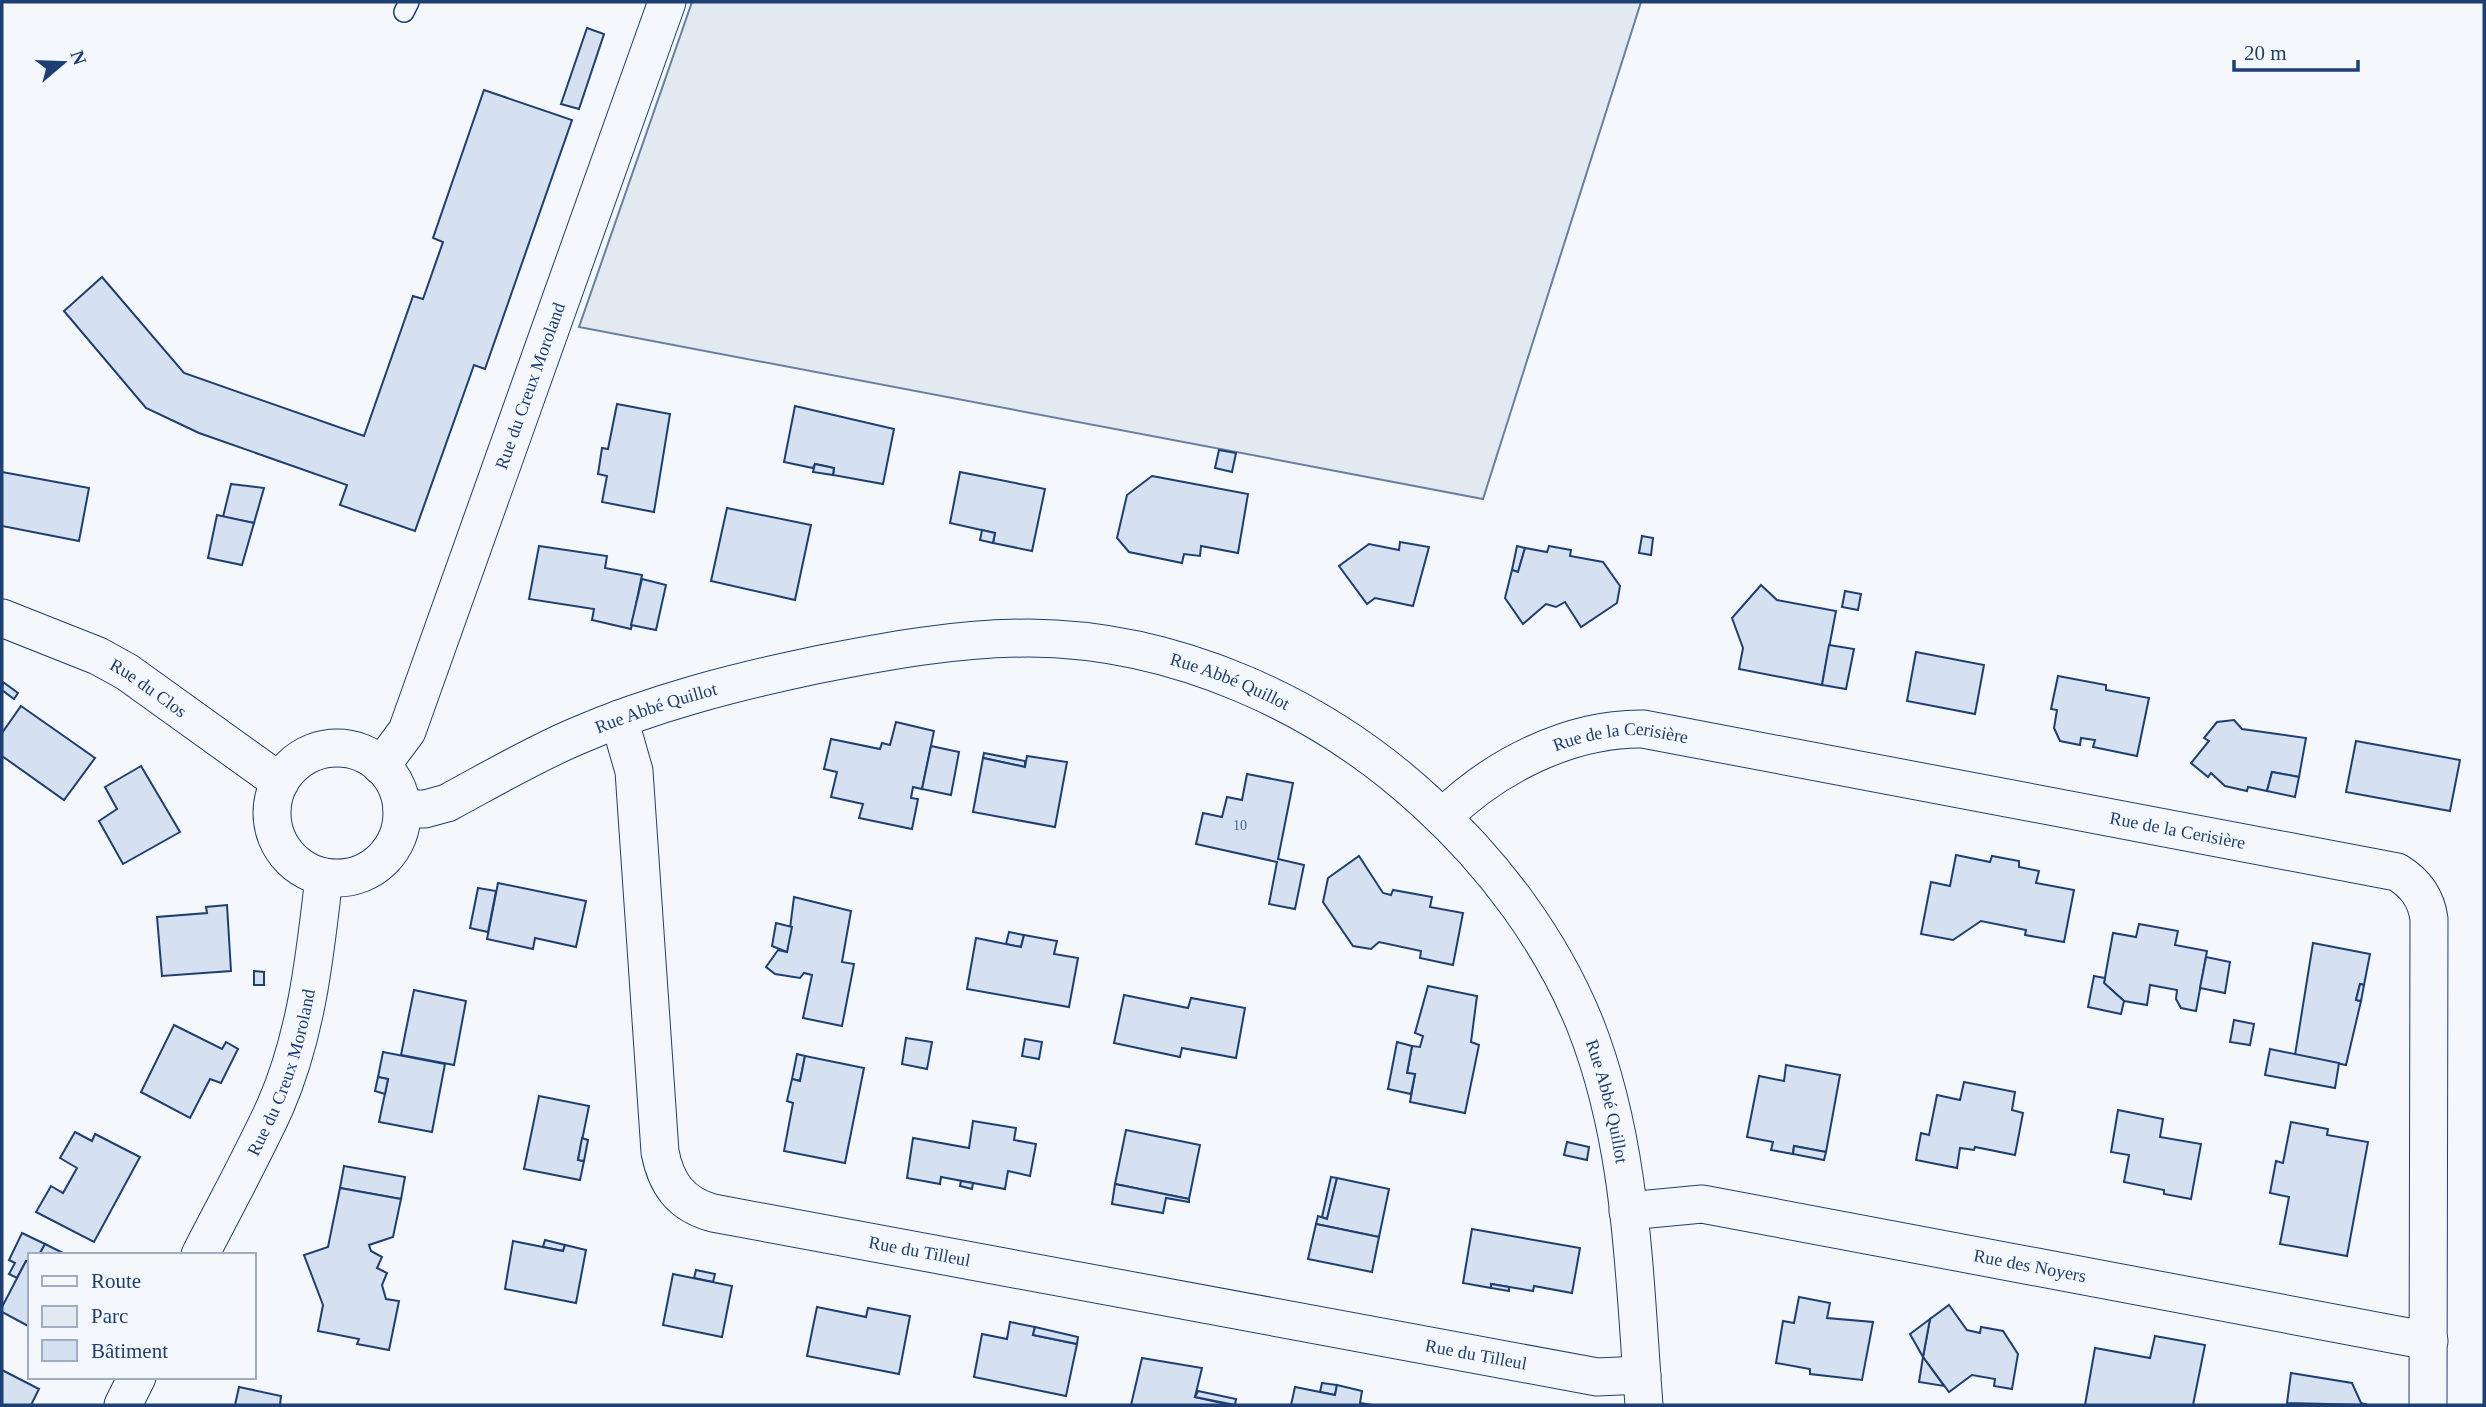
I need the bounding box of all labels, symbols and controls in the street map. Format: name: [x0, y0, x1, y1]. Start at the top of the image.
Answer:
north arrow: [28, 28, 98, 98]
scale bar: [2234, 28, 2358, 72]
text: 20 m: [2244, 41, 2287, 65]
text: N: [66, 48, 91, 68]
street label: Rue du Creux Moroland: [491, 300, 569, 472]
street label: Rue Abbé Quillot: [1168, 649, 1293, 714]
street label: Rue du Clos: [106, 655, 191, 722]
street label: Rue Abbé Quillot: [592, 679, 719, 737]
street label: Rue de la Cerisière: [1550, 719, 1690, 755]
street label: Rue de la Cerisière: [2108, 808, 2247, 853]
house number: 10: [1233, 818, 1247, 833]
street label: Rue du Creux Moroland: [243, 987, 319, 1159]
street label: Rue Abbé Quillot: [1582, 1037, 1632, 1165]
street label: Rue du Tilleul: [867, 1232, 972, 1271]
street label: Rue des Noyers: [1972, 1245, 2088, 1286]
legend: [28, 1253, 256, 1379]
text: Route: [91, 1269, 141, 1293]
text: Parc: [91, 1304, 128, 1328]
street label: Rue du Tilleul: [1423, 1335, 1528, 1374]
text: Bâtiment: [91, 1339, 168, 1363]

